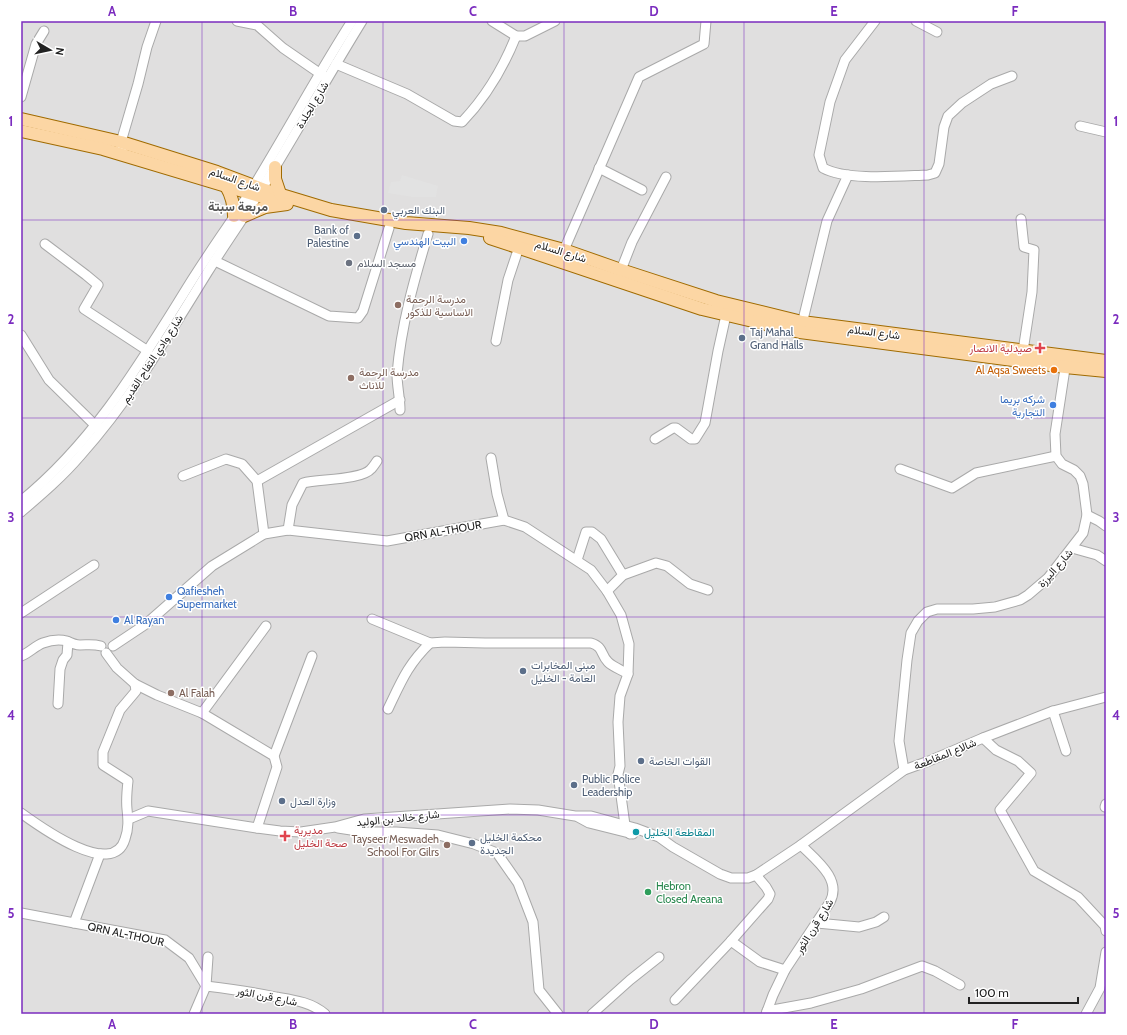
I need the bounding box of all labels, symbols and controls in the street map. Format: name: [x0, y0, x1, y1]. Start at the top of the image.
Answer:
text: A: [108, 3, 117, 19]
text: B: [289, 3, 297, 19]
text: C: [469, 3, 477, 19]
text: D: [649, 3, 659, 19]
text: E: [830, 3, 838, 19]
text: F: [1012, 3, 1019, 19]
north arrow: [30, 30, 70, 70]
text: N: [52, 47, 67, 57]
street label: شارع الجلدة: [293, 79, 332, 132]
text: 1: [9, 113, 13, 129]
text: 1: [1114, 113, 1118, 129]
street label: شارع السلام: [207, 164, 263, 195]
district label: مربعة سبتة: [208, 198, 268, 215]
place label: البنك العربي: [392, 203, 445, 220]
marker: البنك العربي: [379, 205, 389, 215]
place label: Bank of Palestine: [307, 223, 349, 250]
marker: Bank of Palestine: [352, 231, 362, 241]
place label: البيت الهندسي: [393, 234, 456, 251]
marker: البيت الهندسي: [459, 236, 469, 246]
street label: شارع السلام: [533, 237, 589, 266]
place label: مسجد السلام: [357, 256, 416, 271]
marker: مسجد السلام: [344, 258, 354, 268]
place label: مدرسة الرحمة الاساسية للذكور: [405, 292, 473, 319]
marker: مدرسة الرحمة الاساسية للذكور: [393, 300, 403, 310]
text: 2: [8, 311, 15, 327]
text: 2: [1113, 311, 1120, 327]
street label: شارع وادي التفاح القديم: [118, 312, 189, 408]
street label: شارع السلام: [847, 322, 901, 343]
place label: Taj Mahal Grand Halls: [750, 325, 804, 352]
marker: Taj Mahal Grand Halls: [737, 333, 747, 343]
place label: صيدلية الانصار: [969, 341, 1032, 355]
marker: صيدلية الانصار: [1035, 343, 1045, 353]
place label: Al Aqsa Sweets: [975, 363, 1046, 377]
place label: مدرسة الرحمة للاناث: [359, 365, 419, 392]
marker: Al Aqsa Sweets: [1049, 365, 1059, 375]
marker: مدرسة الرحمة للاناث: [346, 373, 356, 383]
place label: شركه بريما التجارية: [1000, 392, 1045, 419]
marker: شركه بريما التجارية: [1048, 400, 1058, 410]
text: 3: [7, 509, 15, 525]
text: 3: [1112, 509, 1120, 525]
street label: QRN AL-THOUR: [403, 517, 483, 545]
street label: شارع اليرزة: [1034, 546, 1077, 591]
place label: Qafiesheh Supermarket: [177, 584, 237, 611]
marker: Qafiesheh Supermarket: [164, 592, 174, 602]
place label: Al Rayan: [124, 613, 164, 627]
marker: Al Rayan: [111, 615, 121, 625]
place label: مبنى المخابرات العامة - الخليل: [531, 658, 596, 685]
marker: مبنى المخابرات العامة - الخليل: [518, 666, 528, 676]
place label: Al Falah: [179, 686, 215, 700]
marker: Al Falah: [166, 688, 176, 698]
text: 4: [7, 707, 15, 723]
text: 4: [1112, 707, 1120, 723]
street label: شالاع المقاطعة: [912, 735, 979, 774]
place label: القوات الخاصة: [649, 754, 711, 768]
marker: القوات الخاصة: [636, 756, 646, 766]
place label: Public Police Leadership: [582, 772, 641, 799]
marker: Public Police Leadership: [569, 780, 579, 790]
place label: وزارة العدل: [290, 794, 336, 808]
marker: وزارة العدل: [277, 796, 287, 806]
street label: شارع خالد بن الوليد: [356, 807, 441, 830]
place label: مديرية صحة الخليل: [294, 823, 347, 850]
place label: المقاطعة الخليل: [644, 825, 714, 839]
marker: المقاطعة الخليل: [631, 827, 641, 837]
marker: مديرية صحة الخليل: [279, 830, 291, 842]
place label: محكمة الخليل الجديدة: [480, 830, 542, 857]
place label: Tayseer Meswadeh School For Gilrs: [352, 832, 439, 859]
marker: محكمة الخليل الجديدة: [467, 838, 477, 848]
marker: Tayseer Meswadeh School For Gilrs: [442, 840, 452, 850]
place label: Hebron Closed Areana: [656, 879, 723, 906]
marker: Hebron Closed Areana: [643, 887, 653, 897]
street label: شارع قرن الثور: [791, 896, 837, 957]
text: 5: [8, 905, 15, 921]
text: 5: [1113, 905, 1120, 921]
street label: QRN AL-THOUR: [86, 919, 166, 949]
scale bar: [969, 979, 1078, 1005]
street label: شارع قرن الثور: [234, 983, 299, 1010]
text: 100 m: [975, 985, 1009, 1000]
text: A: [108, 1016, 117, 1032]
text: B: [289, 1016, 297, 1032]
text: C: [469, 1016, 477, 1032]
text: D: [649, 1016, 659, 1032]
text: E: [830, 1016, 838, 1032]
text: F: [1012, 1016, 1019, 1032]

